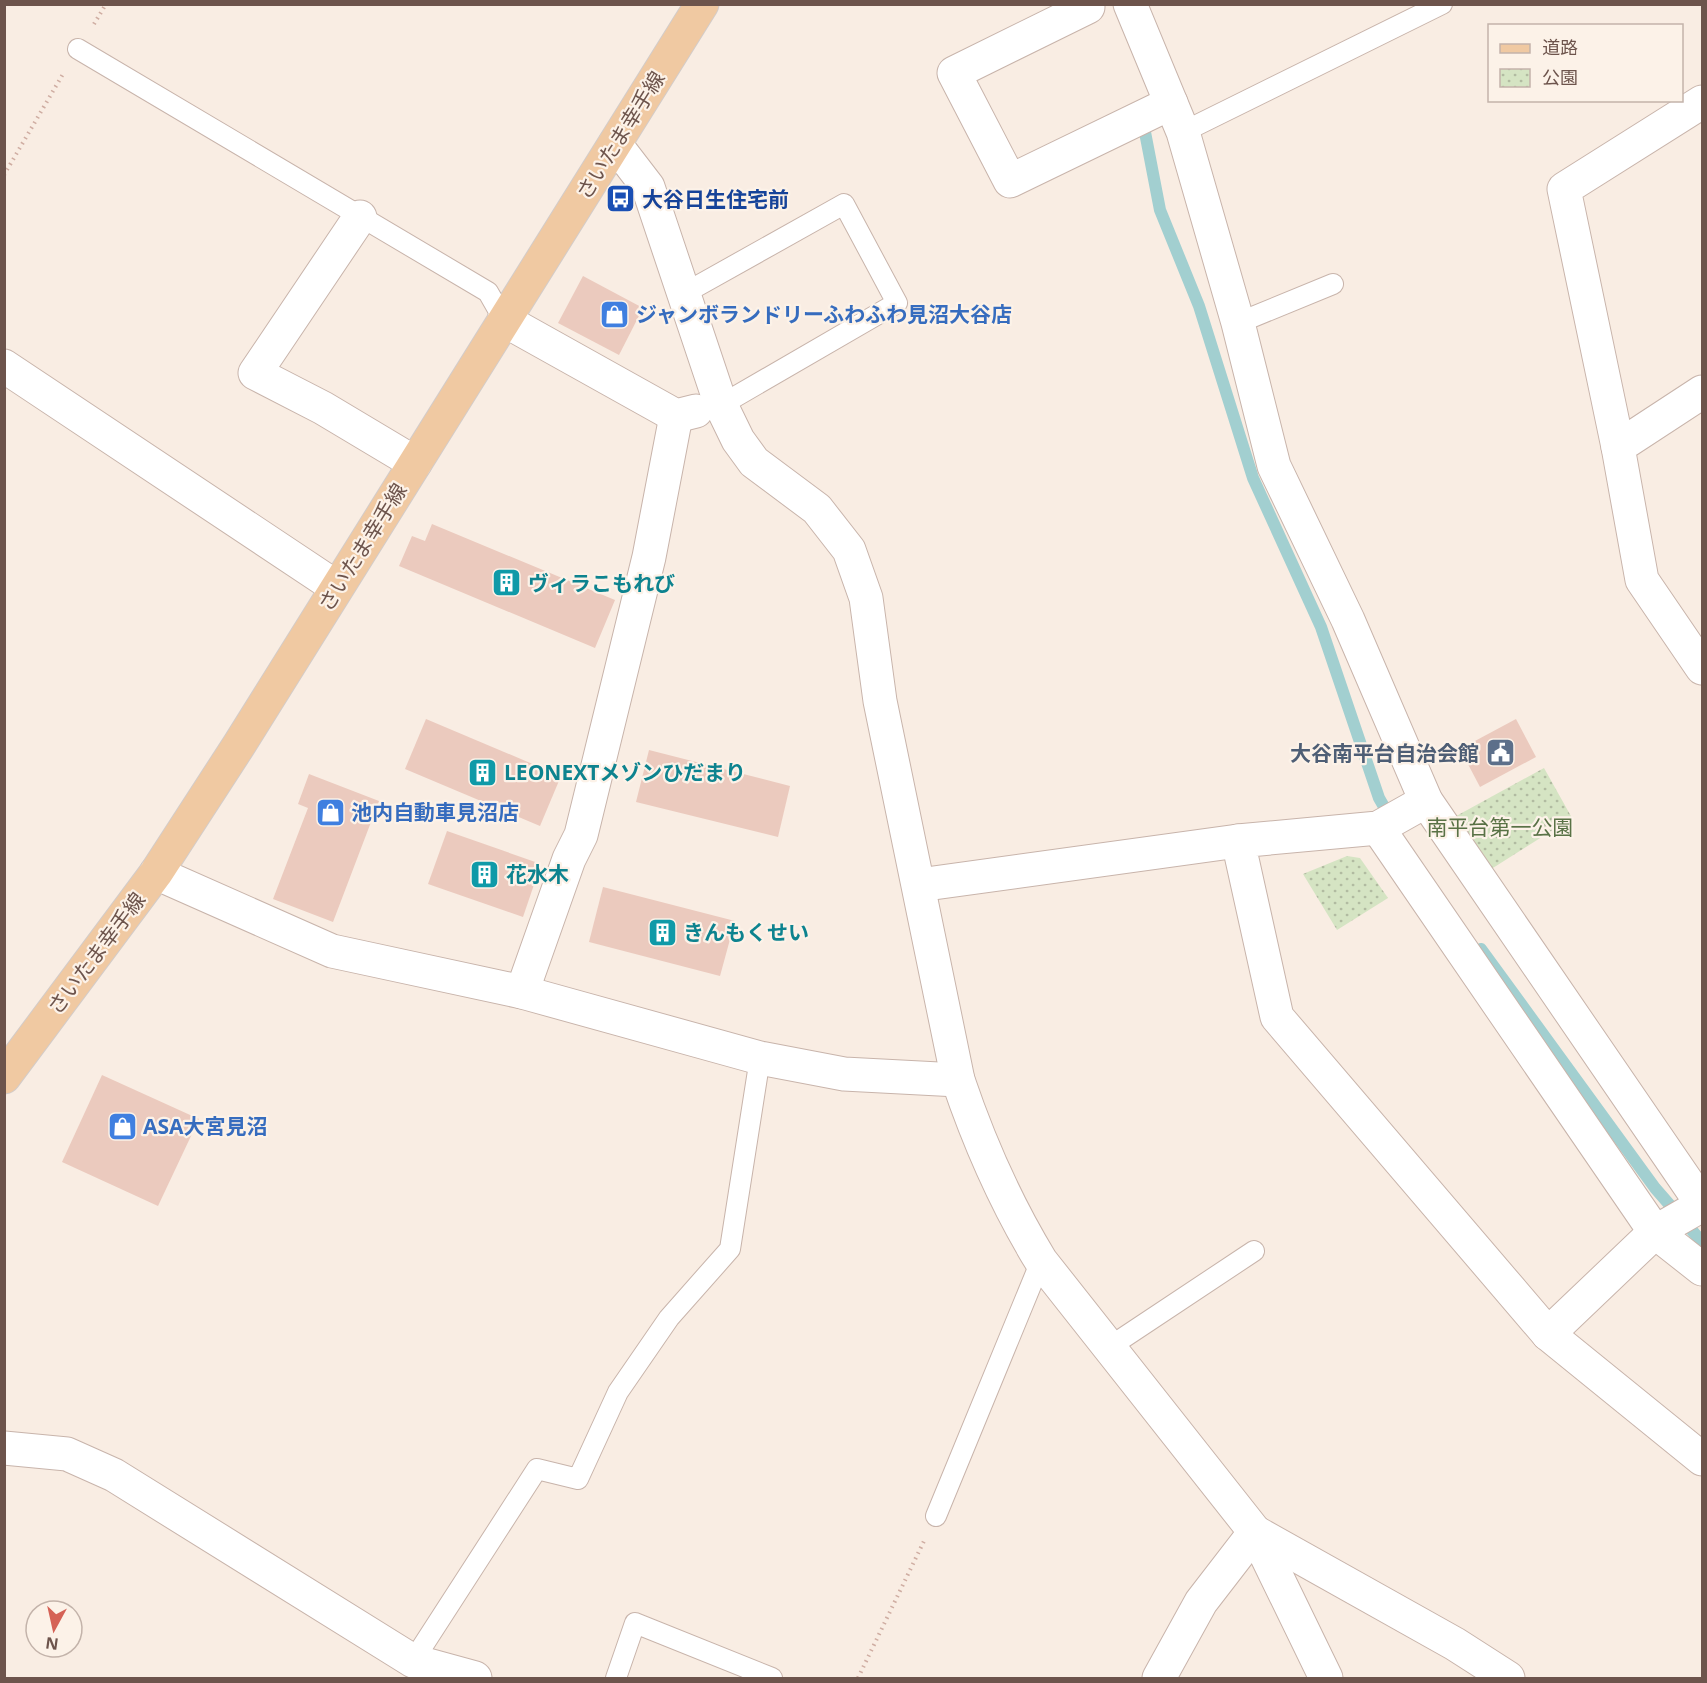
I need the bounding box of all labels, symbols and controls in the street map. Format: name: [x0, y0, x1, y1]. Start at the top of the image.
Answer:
legend: [1488, 24, 1683, 102]
text: 道路: [1542, 35, 1578, 59]
text: 公園: [1542, 65, 1578, 89]
street label: さいたま幸手線: [569, 66, 671, 204]
bus stop icon: 大谷日生住宅前: [605, 183, 637, 215]
place label: 大谷日生住宅前: [642, 185, 789, 213]
shop icon: ジャンボランドリーふわふわ見沼大谷店: [599, 298, 631, 330]
place label: ジャンボランドリーふわふわ見沼大谷店: [636, 300, 1012, 328]
street label: さいたま幸手線: [311, 478, 413, 616]
building icon: ヴィラこもれび: [491, 567, 523, 599]
place label: ヴィラこもれび: [528, 569, 675, 597]
public building icon: 大谷南平台自治会館: [1484, 737, 1516, 769]
place label: 大谷南平台自治会館: [1290, 739, 1479, 767]
building icon: LEONEXTメゾンひだまり: [467, 756, 499, 788]
place label: LEONEXTメゾンひだまり: [504, 758, 746, 786]
shop icon: 池内自動車見沼店: [314, 796, 346, 828]
place label: 池内自動車見沼店: [351, 798, 519, 826]
park label: 南平台第一公園: [1427, 813, 1574, 841]
building icon: 花水木: [469, 858, 501, 890]
place label: 花水木: [506, 860, 569, 888]
street label: さいたま幸手線: [41, 886, 151, 1020]
building icon: きんもくせい: [646, 916, 678, 948]
place label: きんもくせい: [683, 918, 809, 946]
shop icon: ASA大宮見沼: [106, 1110, 138, 1142]
place label: ASA大宮見沼: [143, 1112, 268, 1140]
north arrow: [24, 1599, 84, 1659]
text: N: [44, 1632, 60, 1656]

